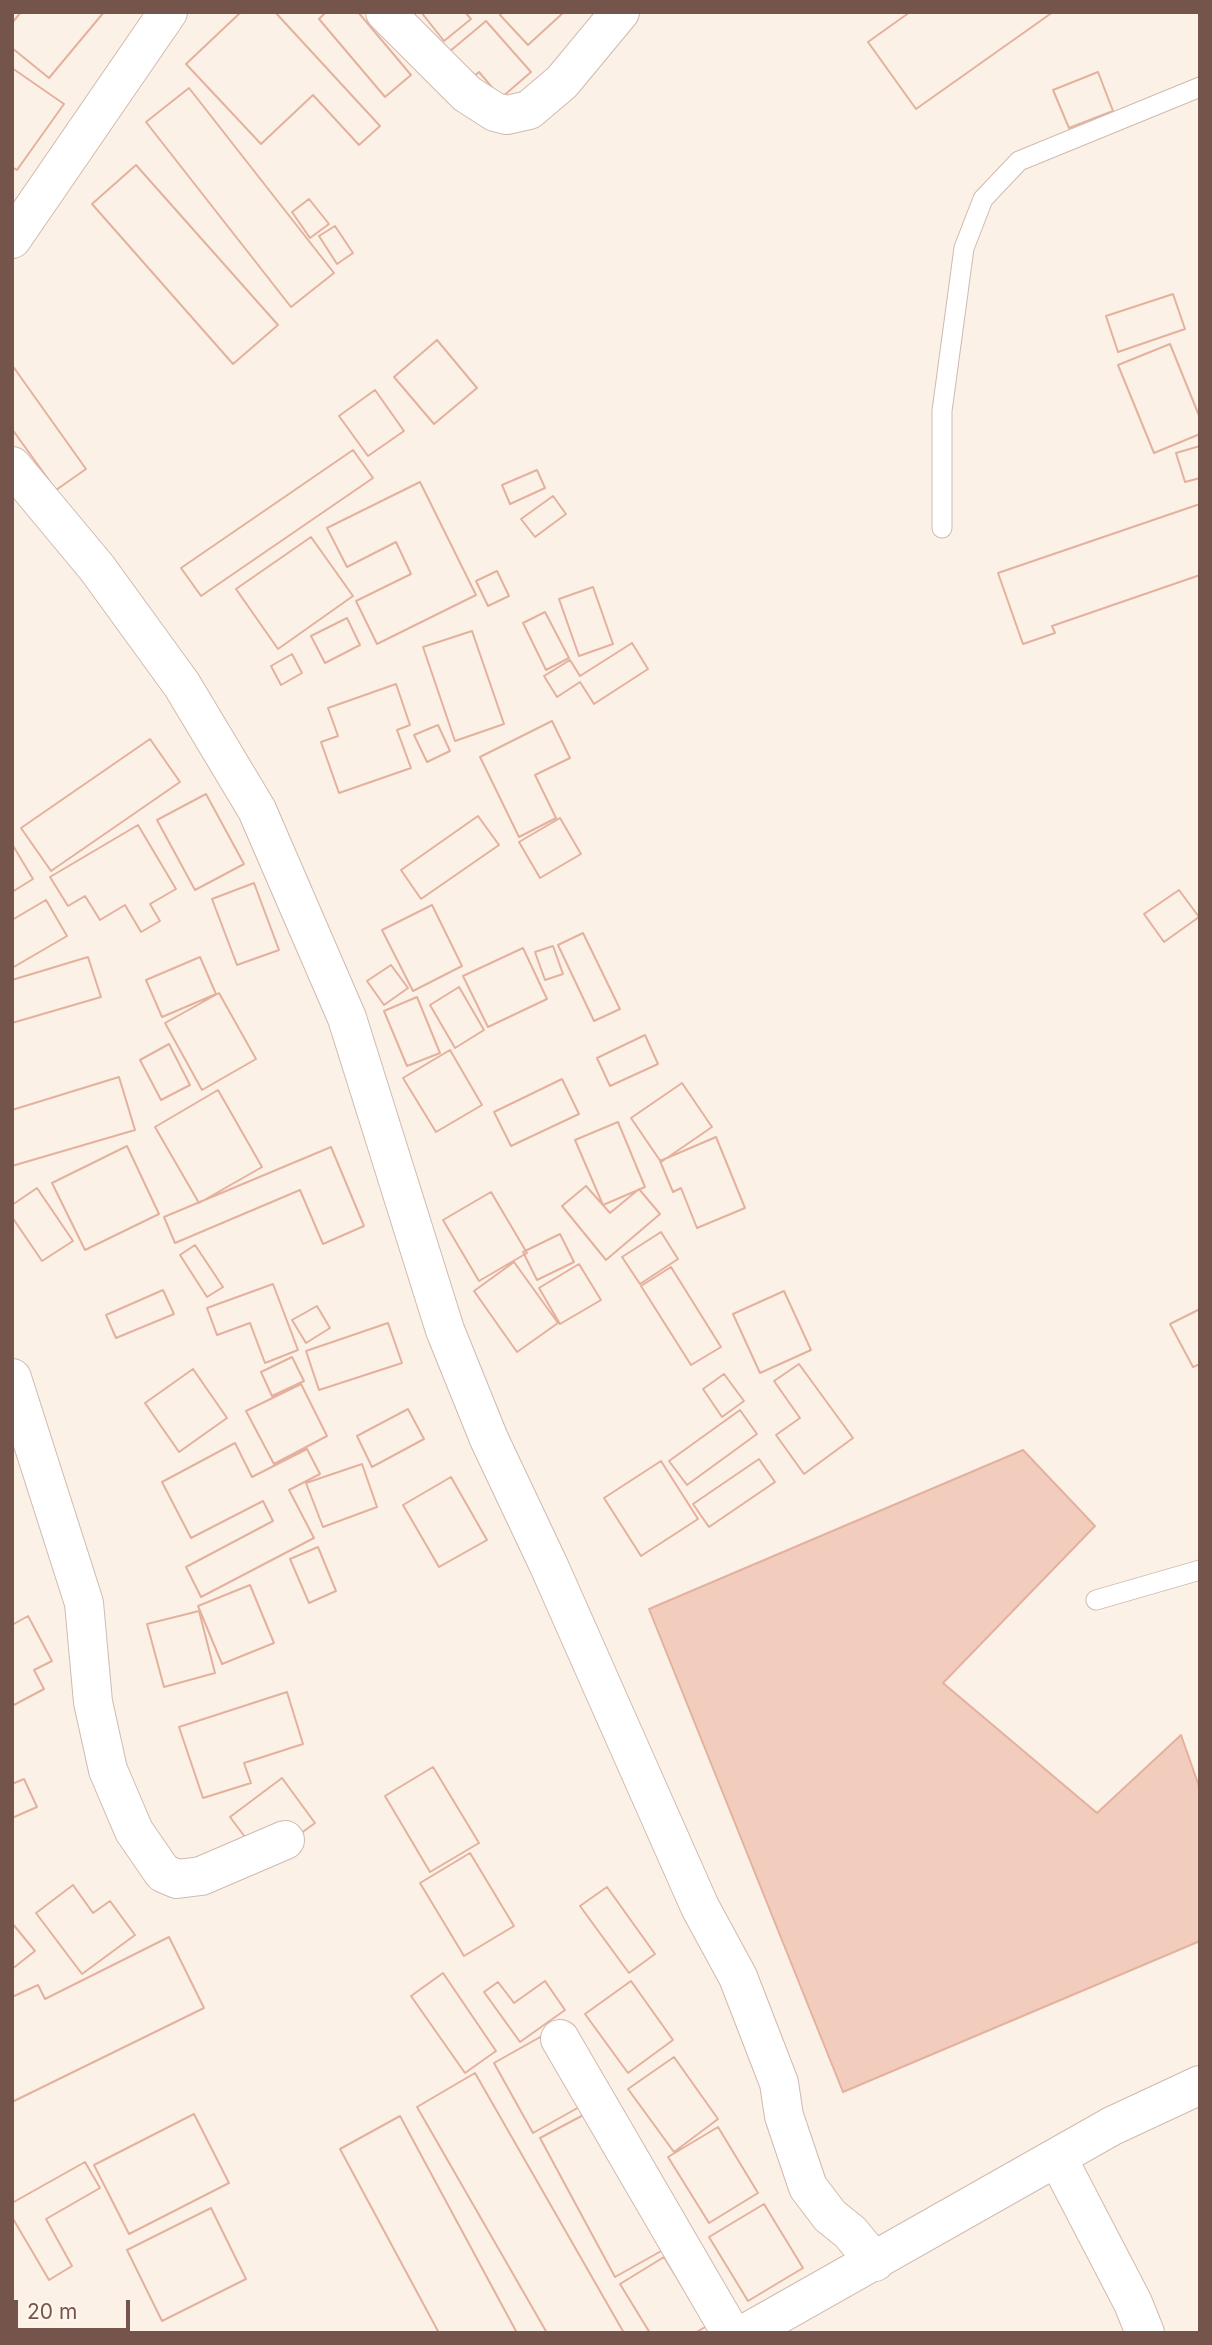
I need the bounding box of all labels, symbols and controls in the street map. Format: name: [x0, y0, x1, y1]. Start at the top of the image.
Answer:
scale bar: [18, 2286, 133, 2330]
text: 20 m: [27, 2299, 77, 2324]

